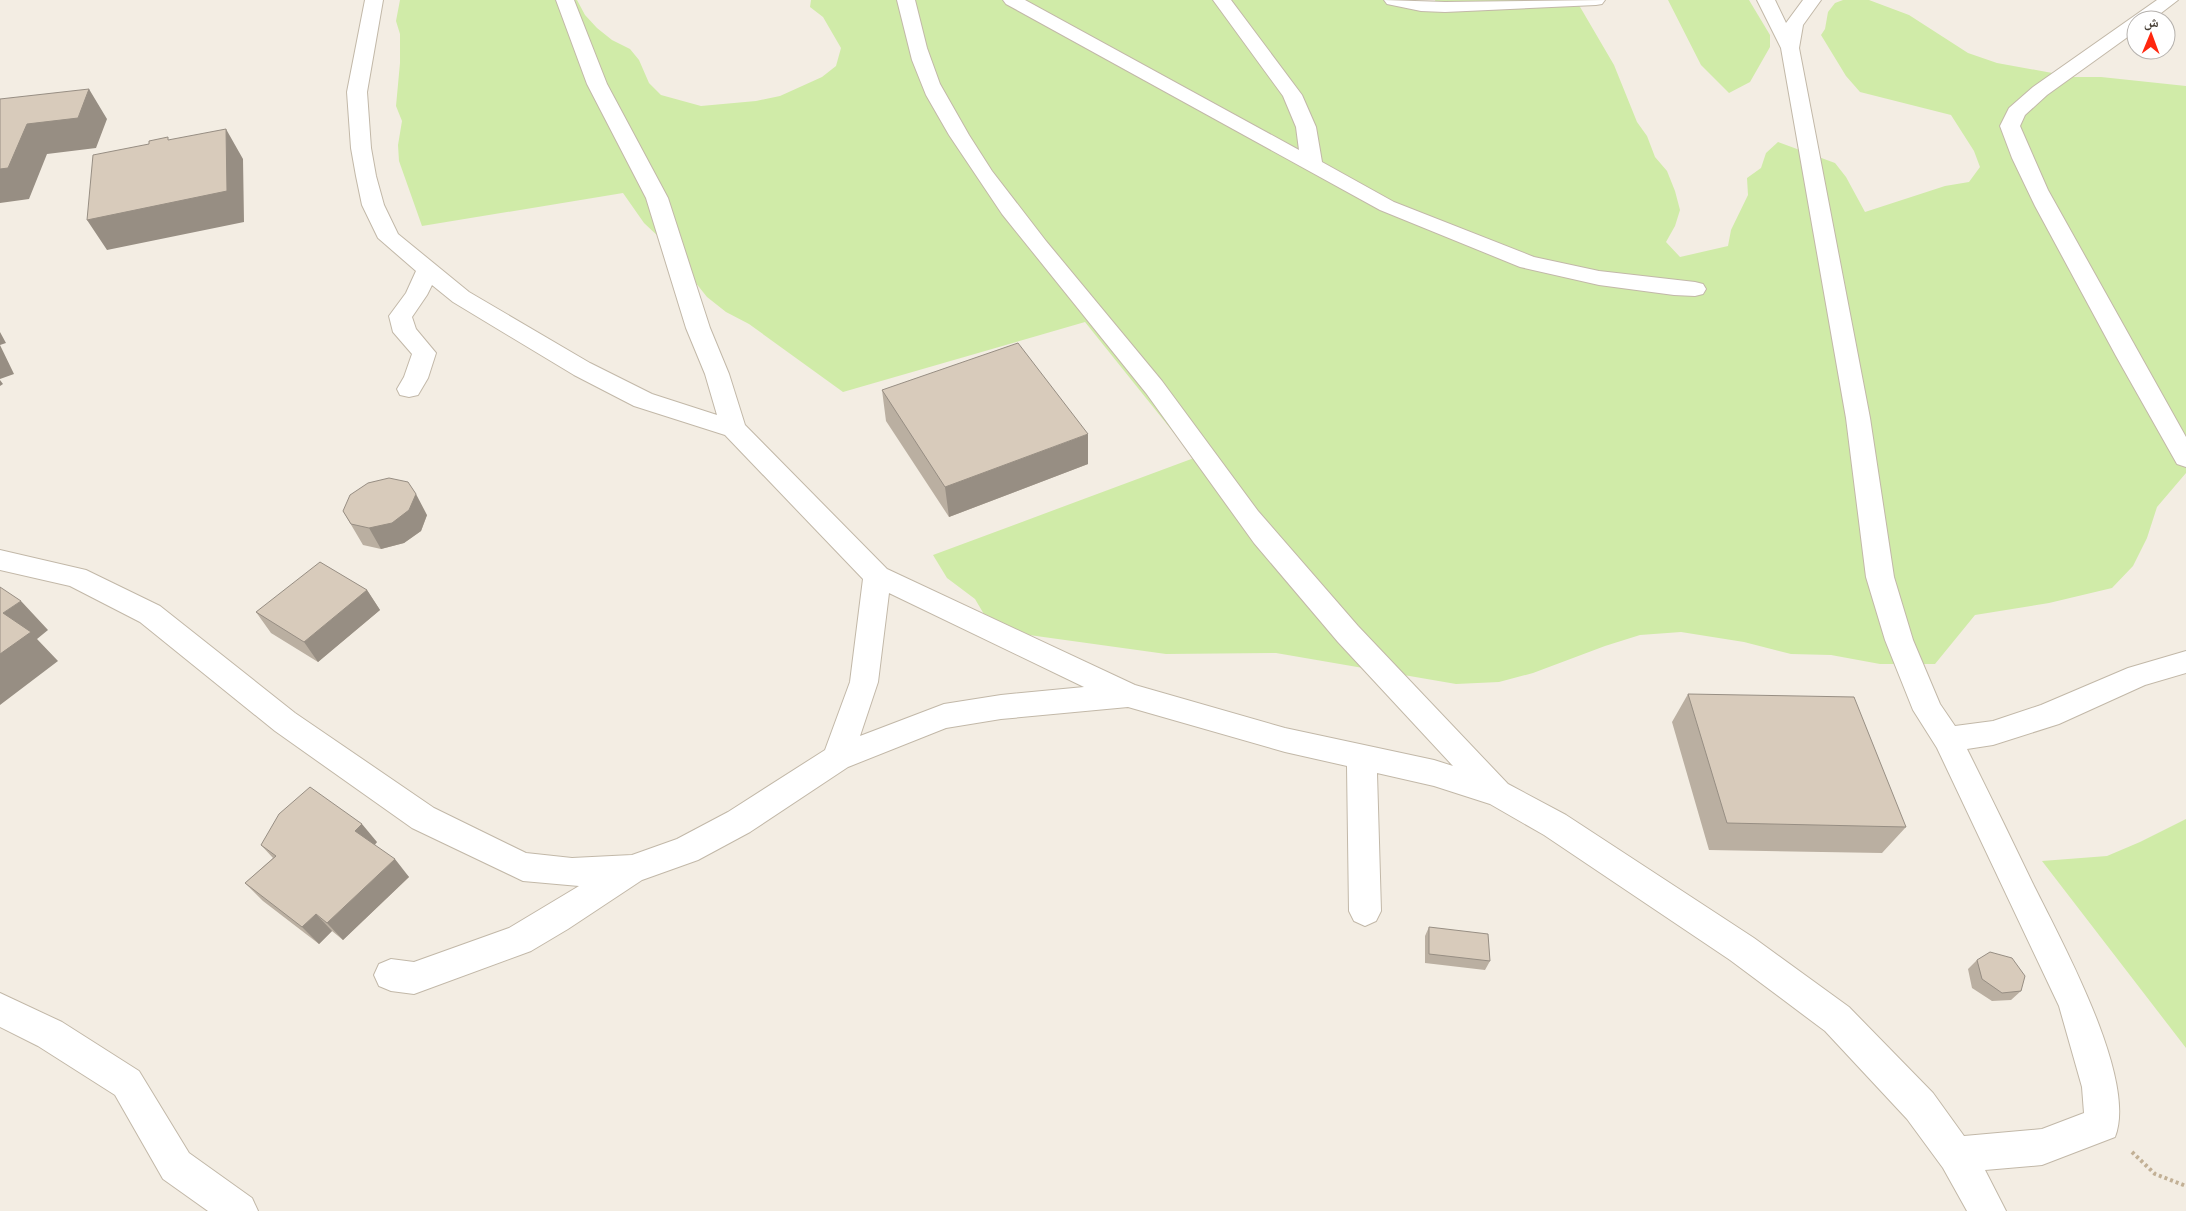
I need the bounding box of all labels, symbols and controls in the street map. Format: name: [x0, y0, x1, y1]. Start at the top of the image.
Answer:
north arrow: [2126, 10, 2176, 60]
text: ش: [2144, 14, 2159, 31]

